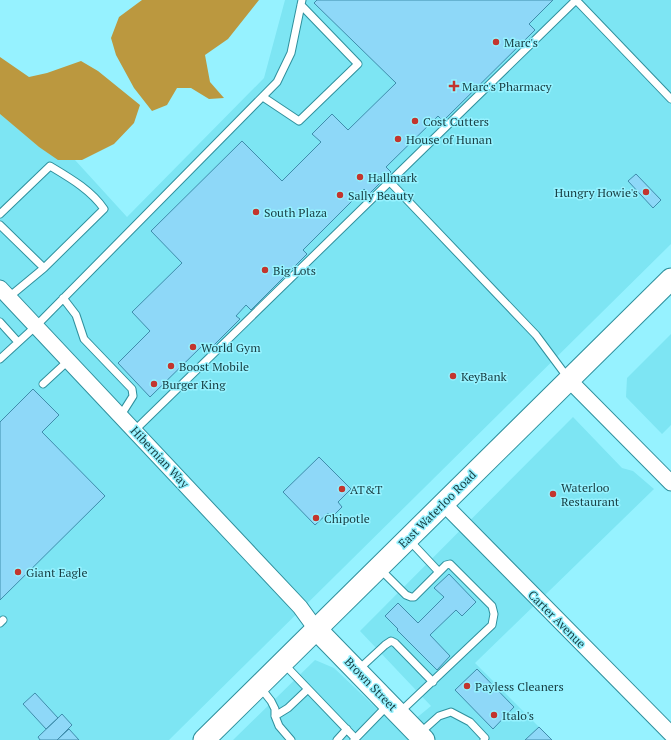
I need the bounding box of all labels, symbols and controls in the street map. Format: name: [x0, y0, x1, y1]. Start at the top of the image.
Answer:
place label: Marc's: [504, 35, 538, 50]
marker: Marc's: [491, 37, 501, 47]
place label: Marc's Pharmacy: [462, 79, 553, 94]
marker: Marc's Pharmacy: [449, 81, 459, 91]
place label: Cost Cutters: [423, 114, 489, 129]
marker: Cost Cutters: [410, 116, 420, 126]
place label: House of Hunan: [406, 132, 492, 147]
marker: House of Hunan: [393, 134, 403, 144]
place label: Hallmark: [368, 170, 418, 185]
marker: Hallmark: [355, 172, 365, 182]
place label: Hungry Howie's: [555, 185, 638, 200]
marker: Hungry Howie's: [641, 187, 651, 197]
place label: Sally Beauty: [348, 188, 414, 203]
marker: Sally Beauty: [335, 190, 345, 200]
place label: South Plaza: [264, 205, 327, 220]
marker: South Plaza: [251, 207, 261, 217]
place label: Big Lots: [273, 263, 316, 278]
marker: Big Lots: [260, 265, 270, 275]
place label: World Gym: [201, 340, 261, 355]
marker: World Gym: [188, 342, 198, 352]
place label: Boost Mobile: [179, 359, 249, 374]
marker: Boost Mobile: [166, 361, 176, 371]
place label: KeyBank: [461, 369, 508, 384]
marker: KeyBank: [448, 371, 458, 381]
place label: Burger King: [162, 377, 226, 392]
marker: Burger King: [149, 379, 159, 389]
street label: Hibernian Way: [128, 423, 193, 492]
street label: East Waterloo Road: [395, 467, 479, 551]
place label: Waterloo Restaurant: [561, 480, 620, 509]
place label: AT&T: [350, 482, 383, 497]
marker: AT&T: [337, 484, 347, 494]
marker: Waterloo Restaurant: [548, 489, 558, 499]
place label: Chipotle: [324, 511, 370, 526]
marker: Chipotle: [311, 513, 321, 523]
place label: Giant Eagle: [26, 565, 87, 580]
marker: Giant Eagle: [13, 567, 23, 577]
street label: Carter Avenue: [525, 587, 589, 651]
street label: Brown Street: [342, 654, 401, 715]
place label: Payless Cleaners: [475, 679, 564, 694]
marker: Payless Cleaners: [462, 681, 472, 691]
place label: Italo's: [502, 708, 534, 723]
marker: Italo's: [489, 710, 499, 720]

